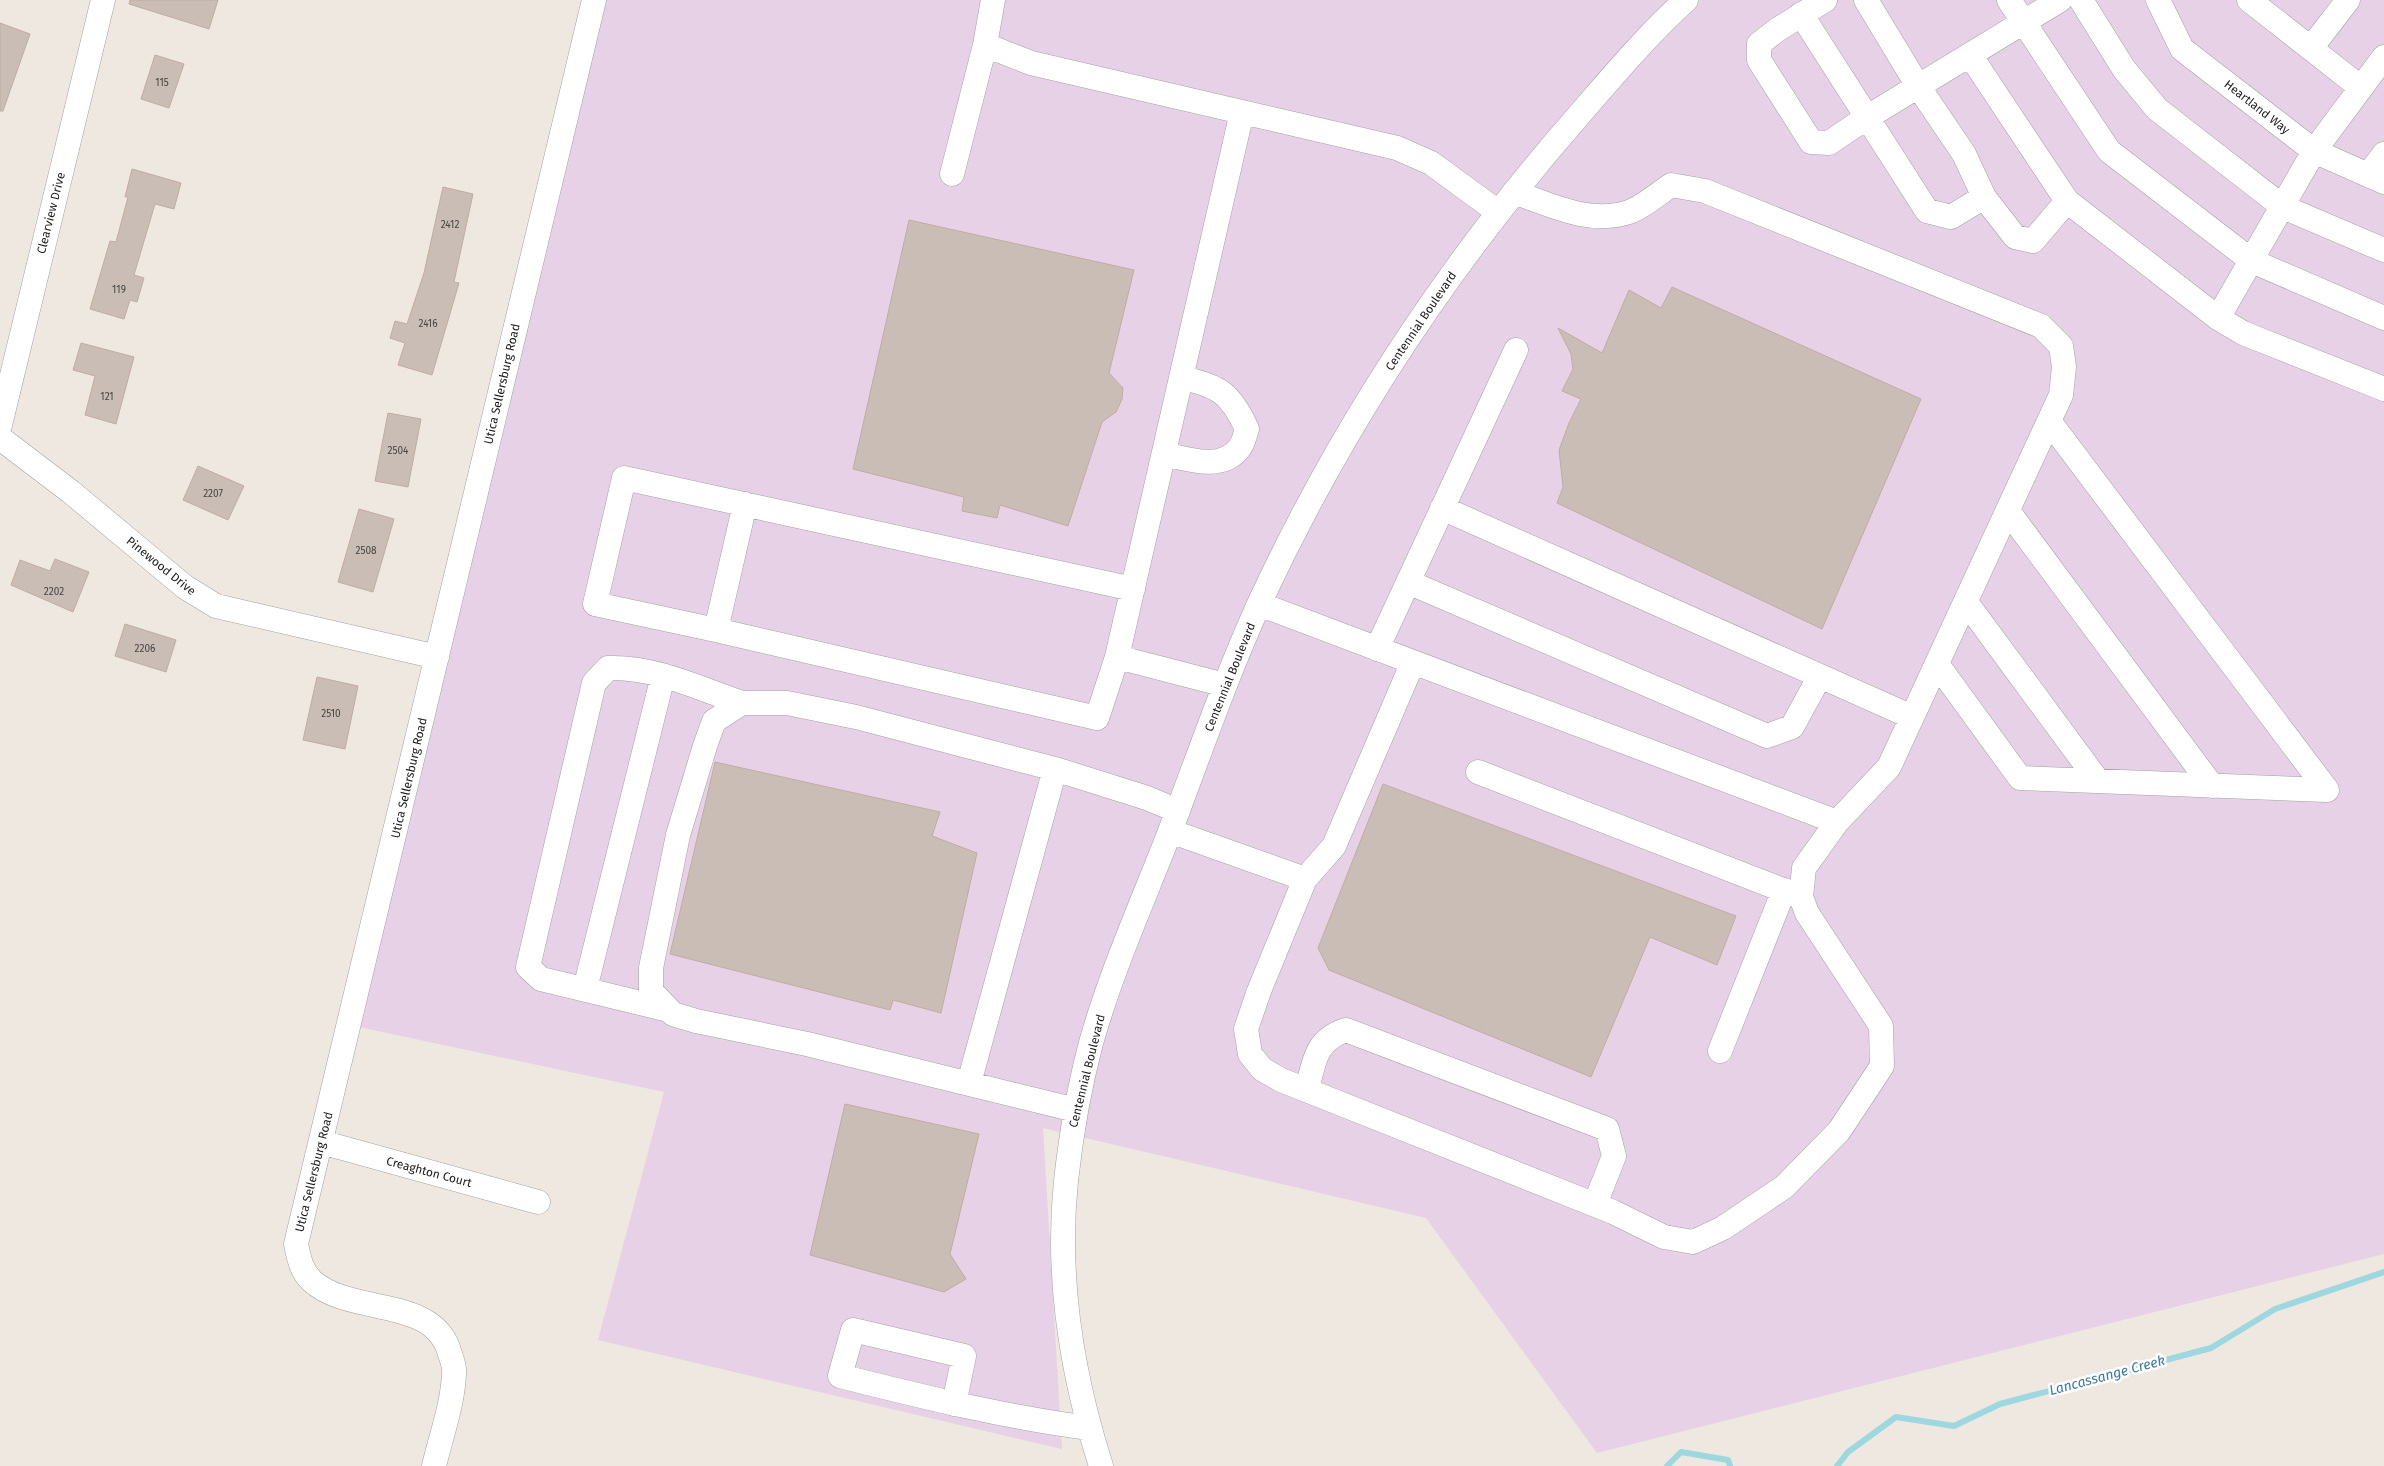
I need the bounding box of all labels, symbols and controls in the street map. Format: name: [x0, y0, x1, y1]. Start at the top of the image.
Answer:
house number: 115: [155, 77, 169, 89]
street label: Heartland Way: [2222, 77, 2293, 137]
street label: Clearview Drive: [34, 171, 68, 255]
house number: 2412: [441, 219, 459, 231]
street label: Centennial Boulevard: [1383, 269, 1459, 373]
house number: 119: [112, 284, 126, 296]
house number: 2416: [418, 318, 438, 330]
street label: Utica Sellersburg Road: [481, 322, 523, 446]
house number: 121: [100, 391, 114, 403]
house number: 2504: [388, 445, 409, 457]
house number: 2207: [203, 488, 223, 500]
street label: Pinewood Drive: [124, 534, 198, 598]
house number: 2508: [355, 545, 377, 557]
house number: 2202: [44, 586, 64, 598]
street label: Centennial Boulevard: [1202, 620, 1258, 734]
house number: 2206: [135, 643, 155, 655]
house number: 2510: [321, 708, 341, 720]
street label: Utica Sellersburg Road: [388, 716, 430, 840]
street label: Centennial Boulevard: [1066, 1013, 1108, 1129]
street label: Utica Sellersburg Road: [292, 1110, 336, 1234]
street label: Creaghton Court: [385, 1154, 474, 1190]
water label: Lancassange Creek: [2047, 1352, 2167, 1399]

